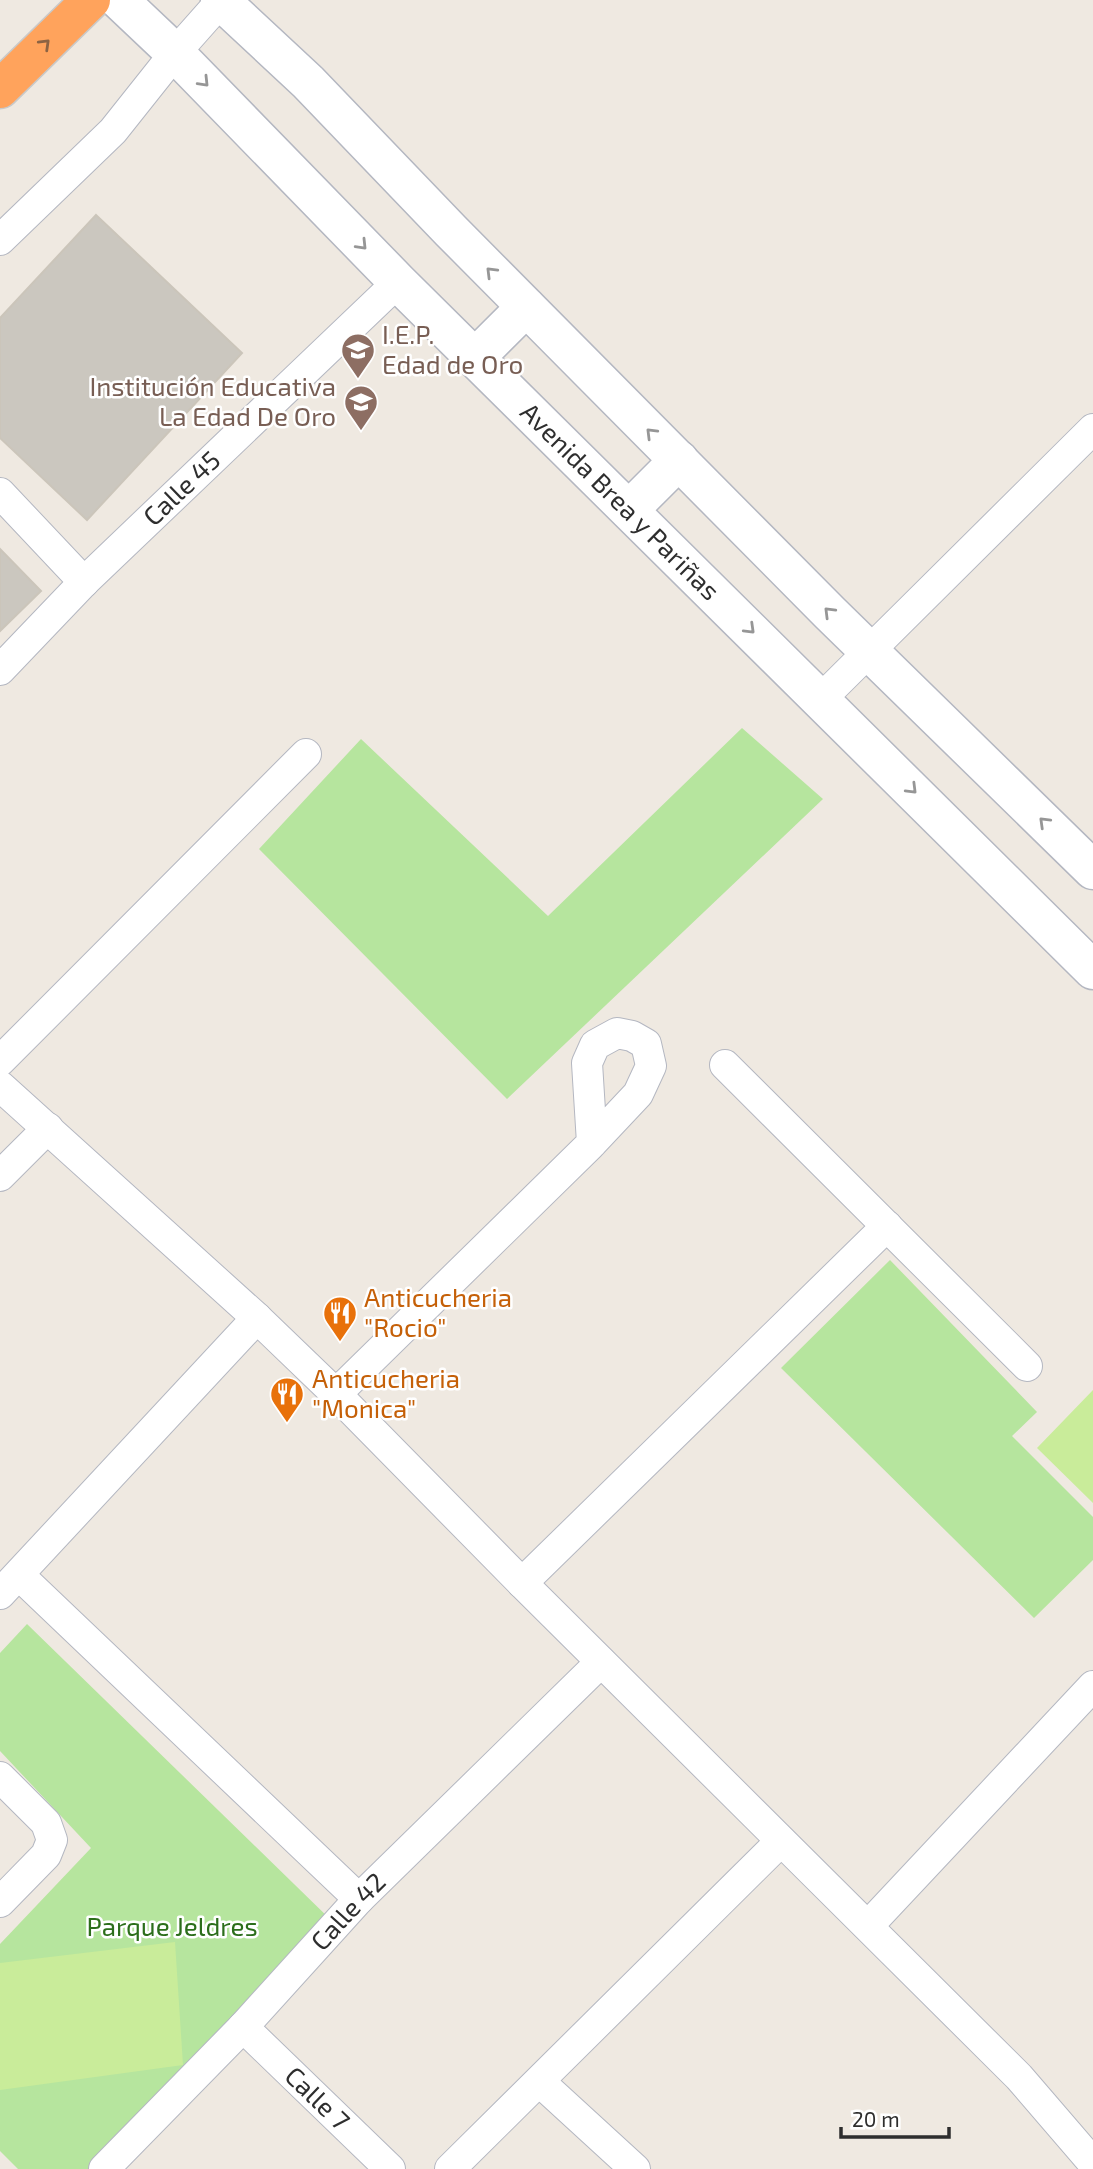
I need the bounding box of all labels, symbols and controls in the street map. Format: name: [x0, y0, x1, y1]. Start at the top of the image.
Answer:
one-way arrow: [37, 40, 50, 53]
one-way arrow: [195, 73, 208, 86]
one-way arrow: [354, 236, 367, 249]
one-way arrow: [487, 267, 500, 280]
place label: I.E.P. Edad de Oro: [382, 318, 523, 379]
school or university icon: I.E.P. Edad de Oro: [339, 331, 377, 380]
place label: Institución Educativa La Edad De Oro: [89, 370, 336, 431]
school or university icon: Institución Educativa La Edad De Oro: [342, 383, 380, 432]
street label: Avenida Brea y Pariñas: [515, 395, 727, 606]
one-way arrow: [647, 428, 660, 441]
street label: Calle 45: [136, 444, 226, 531]
one-way arrow: [824, 607, 837, 620]
one-way arrow: [742, 621, 755, 634]
one-way arrow: [903, 781, 916, 794]
one-way arrow: [1039, 818, 1052, 831]
place label: Anticucheria "Rocio": [364, 1281, 512, 1342]
restaurant icon: Anticucheria "Rocio": [321, 1294, 359, 1343]
place label: Anticucheria "Monica": [312, 1362, 460, 1423]
restaurant icon: Anticucheria "Monica": [268, 1375, 306, 1424]
street label: Calle 42: [303, 1865, 391, 1956]
park label: Parque Jeldres: [86, 1910, 258, 1941]
street label: Calle 7: [279, 2059, 357, 2136]
scale bar: [841, 2096, 950, 2140]
text: 20 m: [852, 2106, 900, 2131]

